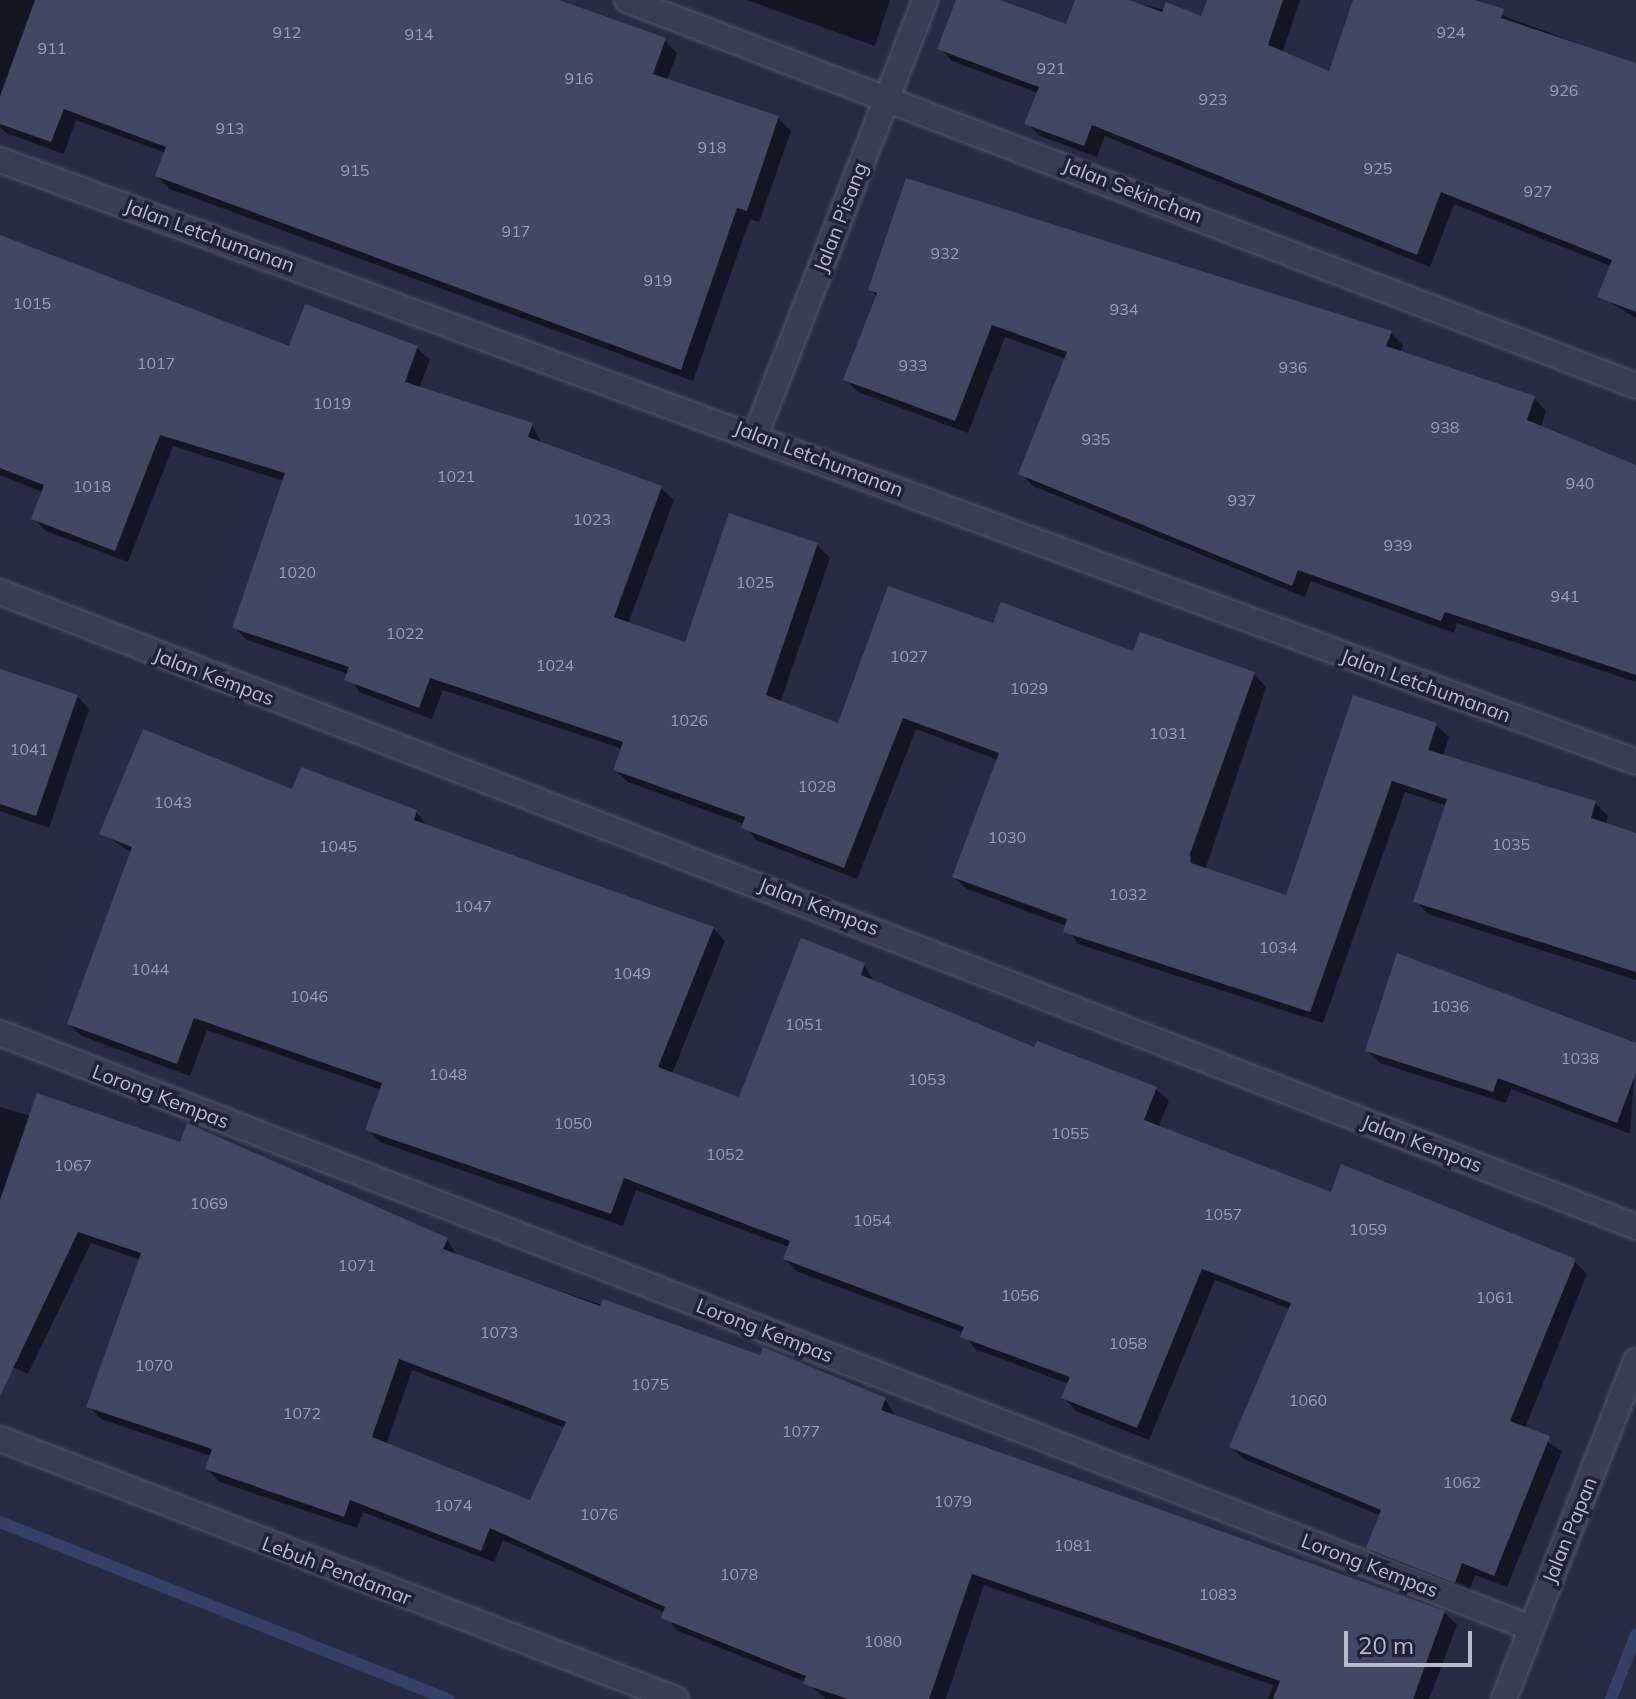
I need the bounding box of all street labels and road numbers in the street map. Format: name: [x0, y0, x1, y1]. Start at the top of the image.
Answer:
street label: Jalan Sekinchan: [1060, 152, 1206, 228]
street label: Jalan Pisang: [808, 159, 872, 275]
street label: Jalan Letchumanan: [122, 193, 298, 277]
street label: Jalan Letchumanan: [731, 415, 907, 501]
street label: Jalan Kempas: [150, 642, 278, 710]
street label: Jalan Letchumanan: [1338, 643, 1514, 727]
street label: Jalan Kempas: [755, 872, 883, 940]
street label: Lorong Kempas: [89, 1059, 233, 1133]
street label: Jalan Kempas: [1358, 1109, 1486, 1177]
street label: Lorong Kempas: [693, 1293, 837, 1367]
street label: Jalan Papan: [1537, 1473, 1601, 1587]
street label: Lorong Kempas: [1298, 1528, 1442, 1602]
street label: Lebuh Pendamar: [259, 1530, 415, 1610]

